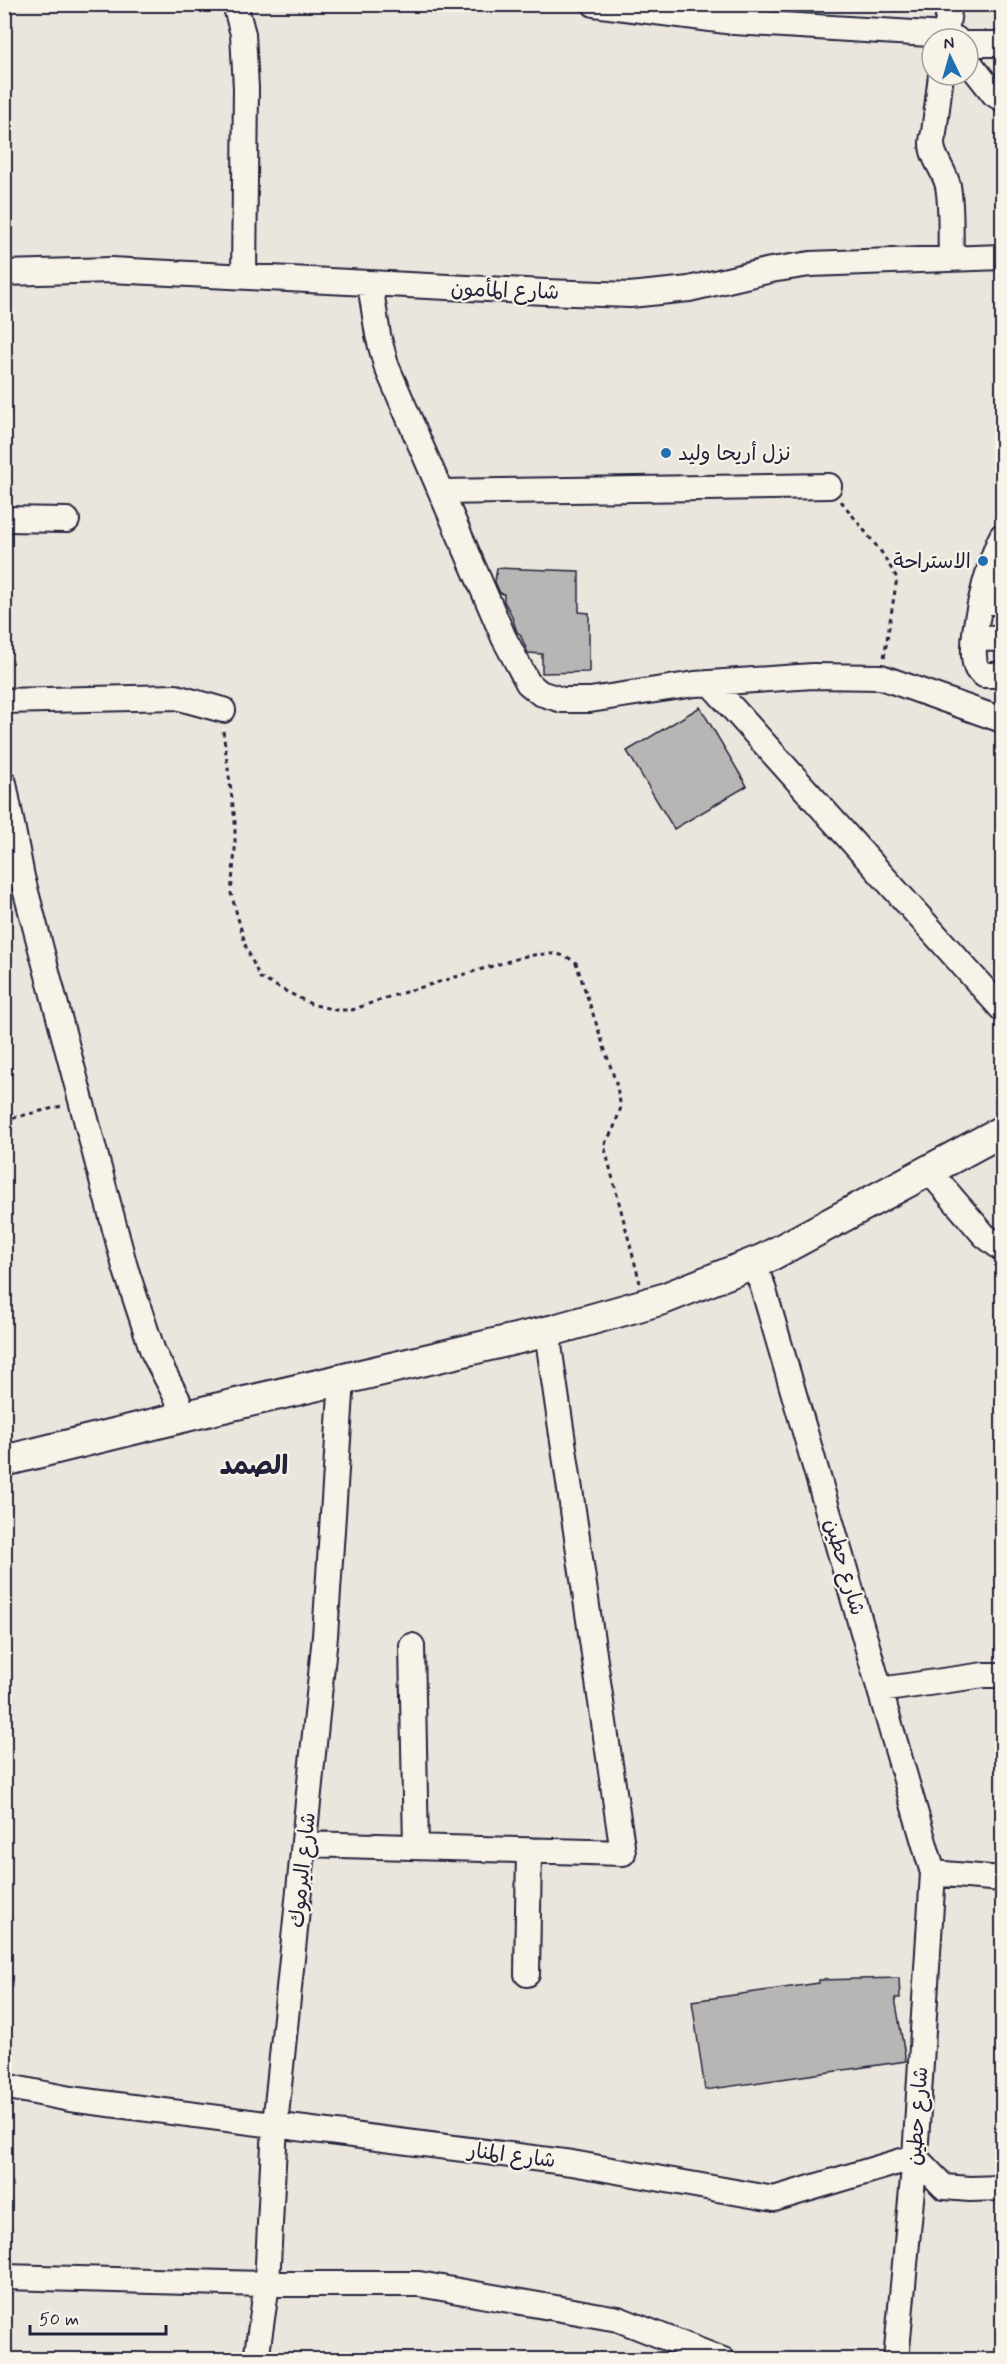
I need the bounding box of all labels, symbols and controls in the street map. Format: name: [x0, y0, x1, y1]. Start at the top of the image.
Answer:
north arrow: [920, 27, 980, 87]
text: N: [943, 33, 955, 54]
street label: شارع المأمون: [450, 275, 560, 307]
place label: نزل أريحا وليد: [678, 440, 791, 468]
marker: نزل أريحا وليد: [659, 446, 673, 460]
place label: الاستراحة: [893, 548, 971, 576]
marker: الاستراحة: [976, 554, 990, 568]
district label: الصمد: [220, 1449, 288, 1484]
street label: شارع حطين: [817, 1516, 871, 1619]
street label: شارع اليرموك: [283, 1811, 323, 1929]
street label: شارع حطين: [901, 2066, 935, 2167]
street label: شارع المنار: [465, 2137, 557, 2175]
scale bar: [30, 2298, 166, 2336]
text: 50 m: [39, 2308, 79, 2332]

